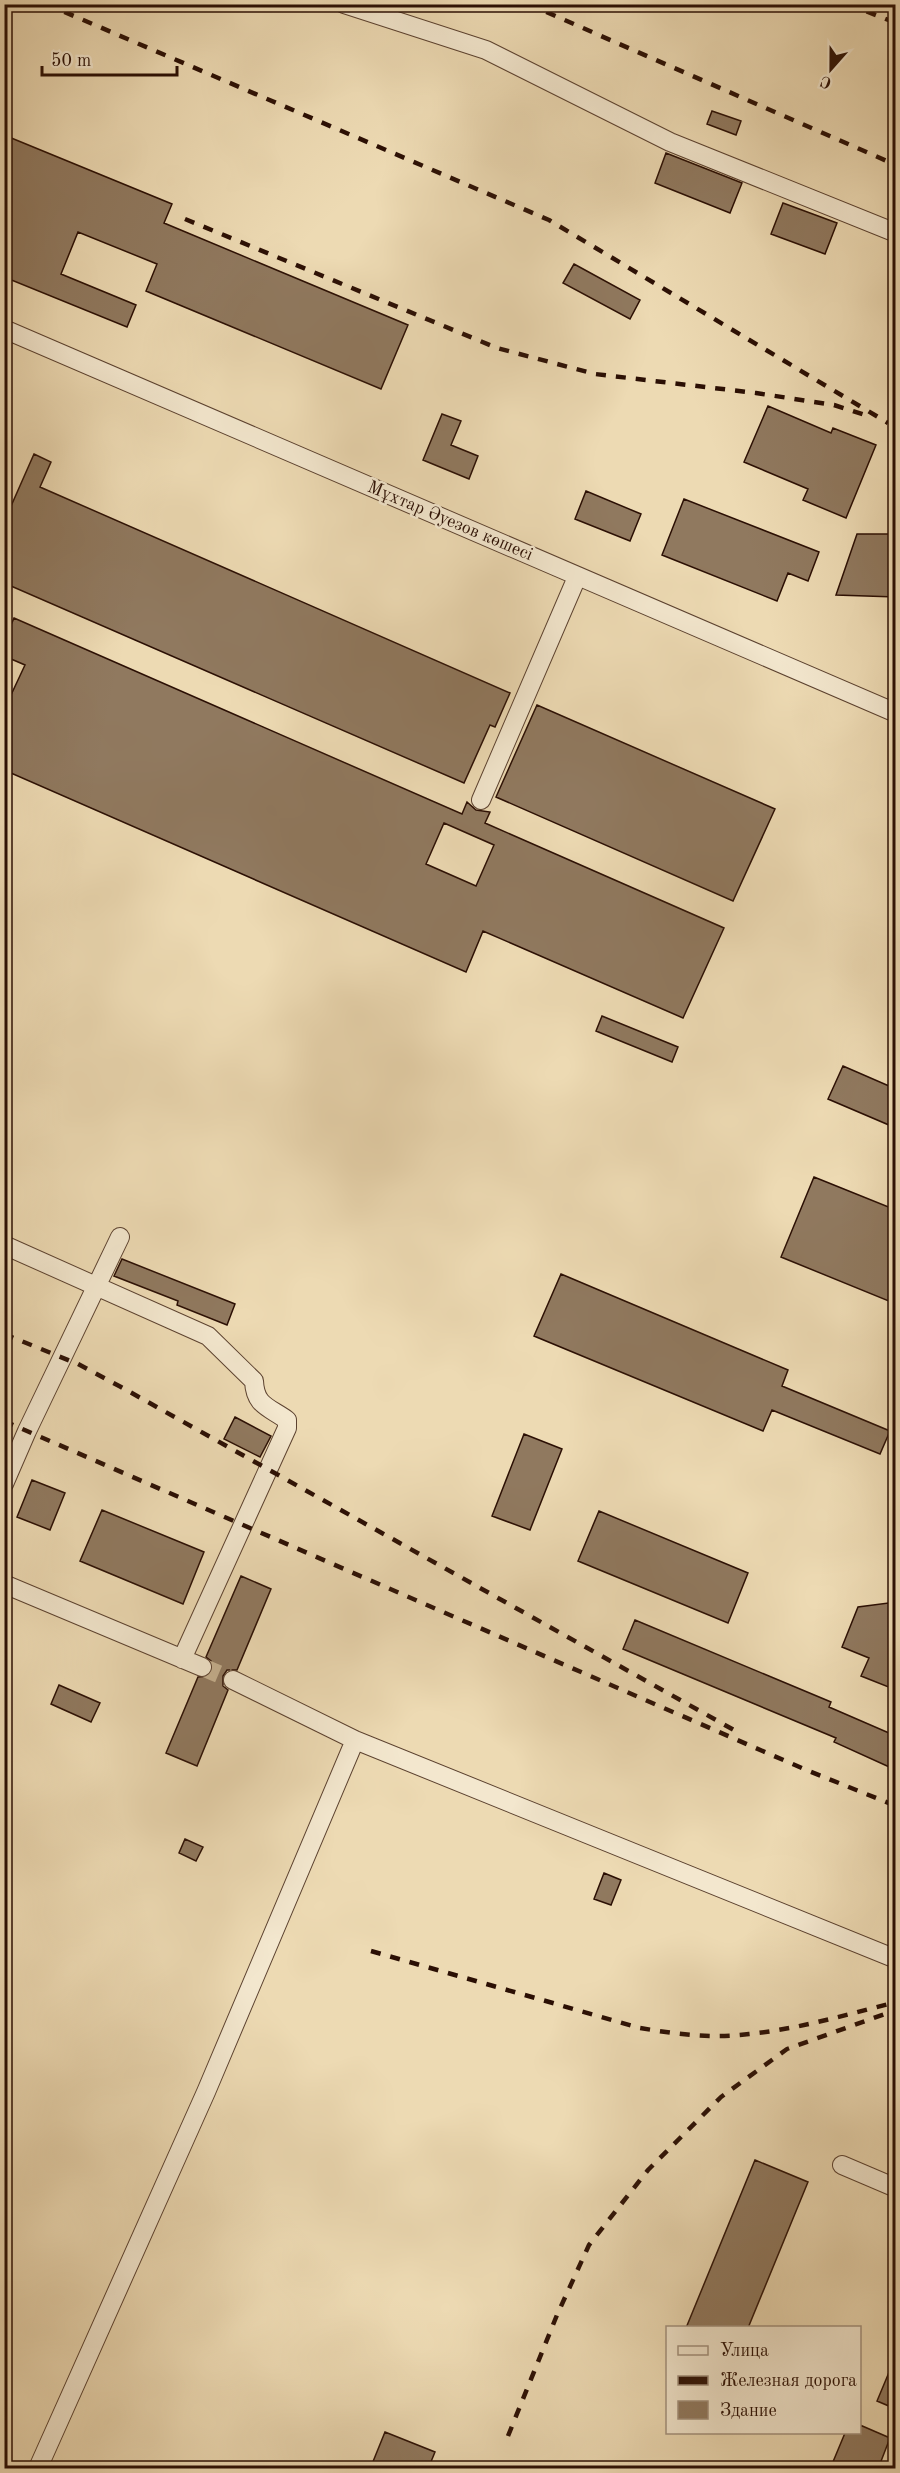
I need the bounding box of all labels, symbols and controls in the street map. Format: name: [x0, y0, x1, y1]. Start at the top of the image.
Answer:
scale bar: [42, 39, 177, 77]
north arrow: [801, 39, 861, 99]
text: 50 m: [51, 52, 91, 70]
text: С: [819, 72, 834, 90]
street label: Мұхтар Әуезов көшесі: [365, 478, 535, 564]
legend: [666, 2326, 861, 2434]
text: Улица: [720, 2342, 769, 2360]
text: Железная дорога: [720, 2372, 857, 2390]
text: Здание: [720, 2402, 777, 2420]

